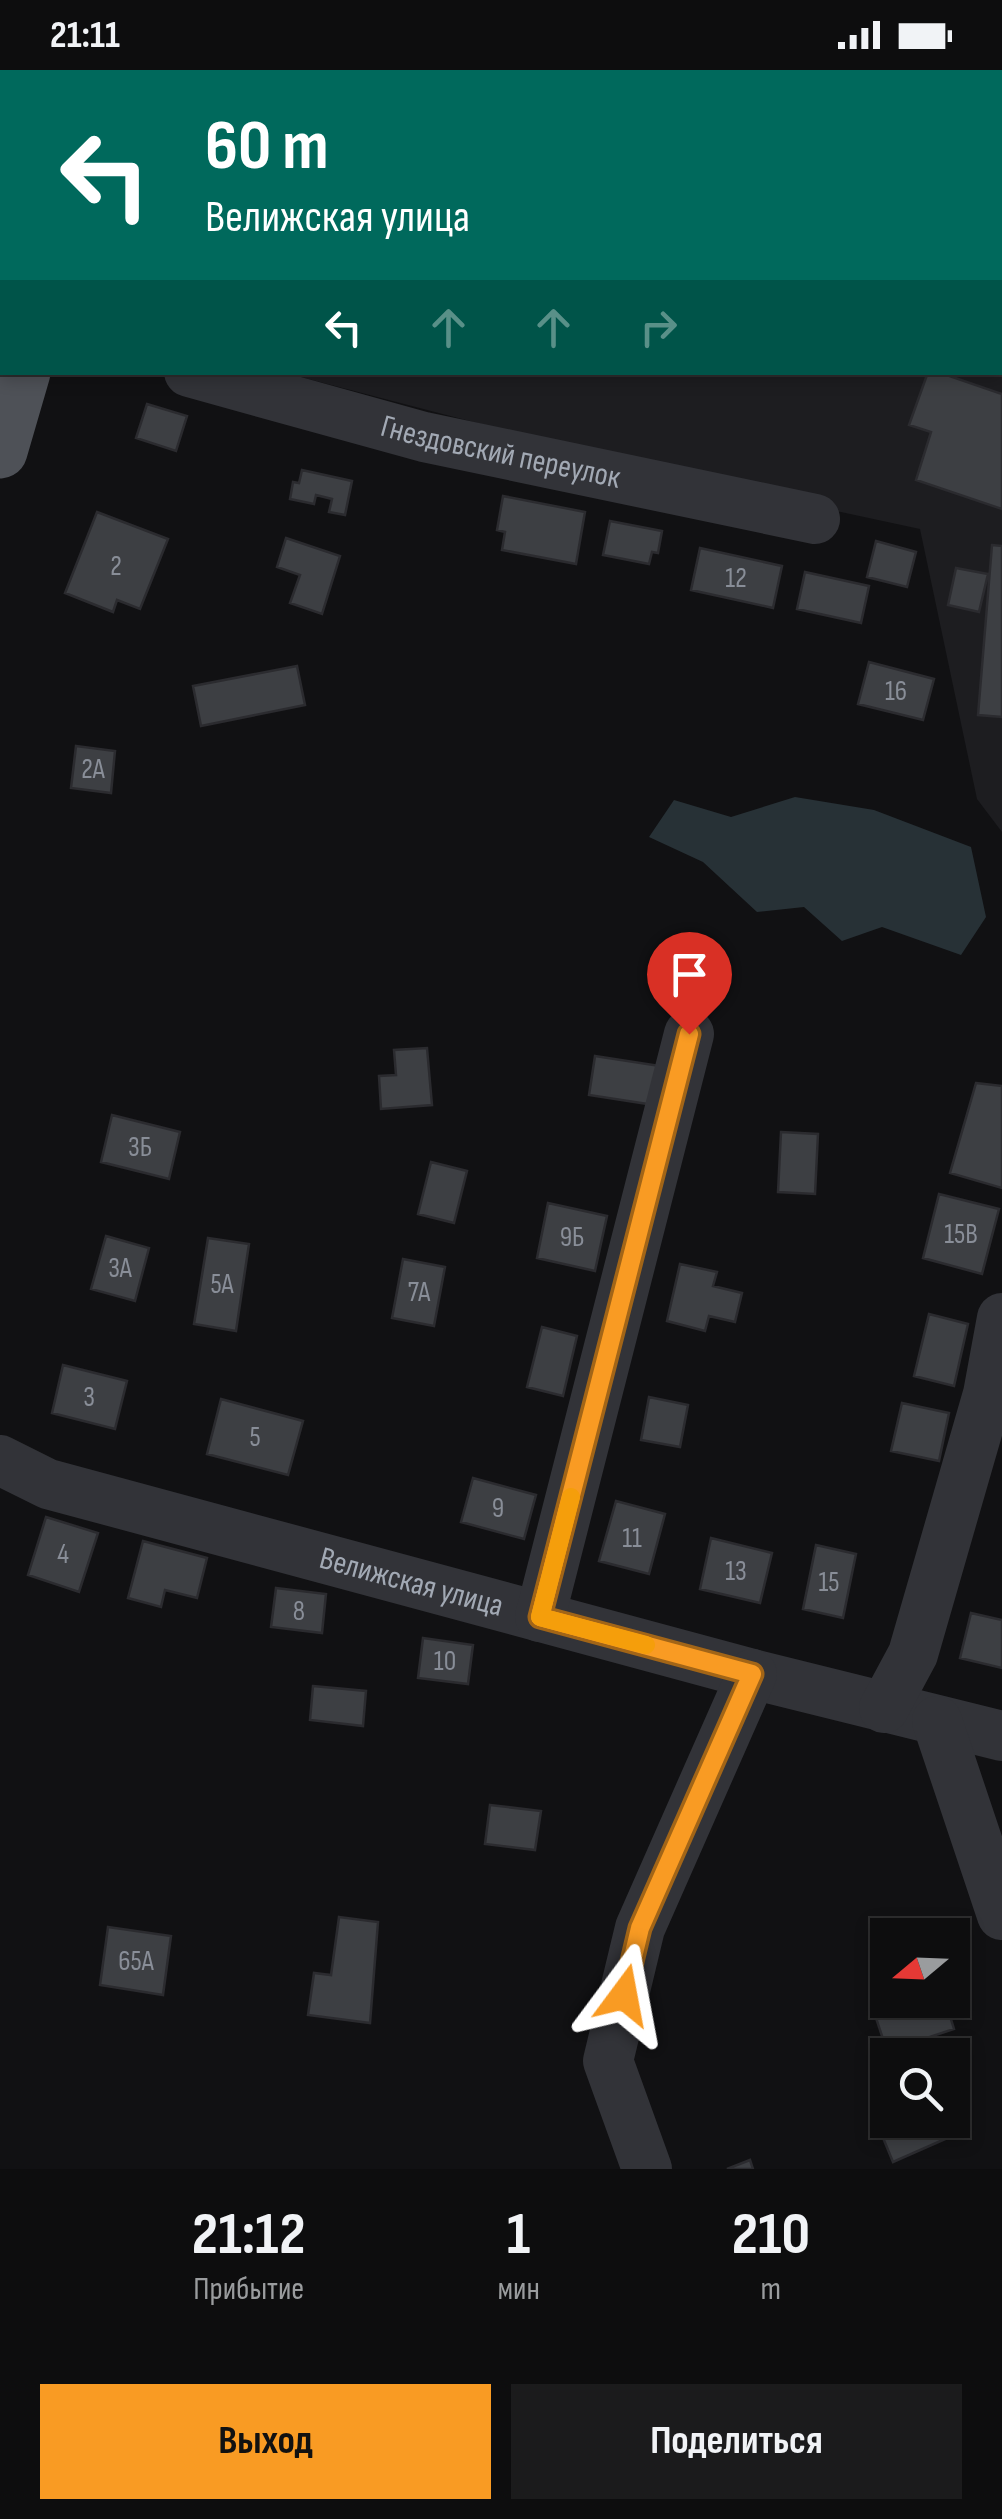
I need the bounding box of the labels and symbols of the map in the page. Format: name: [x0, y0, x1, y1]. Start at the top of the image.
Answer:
street label: Гнездовский переулок: [377, 407, 625, 497]
house number: 2: [110, 550, 122, 583]
house number: 12: [725, 562, 747, 595]
house number: 16: [885, 675, 907, 708]
house number: 2А: [81, 753, 106, 786]
pin: [647, 932, 732, 1035]
house number: 3Б: [128, 1131, 152, 1164]
house number: 15В: [944, 1218, 978, 1251]
house number: 9Б: [560, 1221, 584, 1254]
house number: 3А: [108, 1252, 133, 1285]
house number: 5А: [210, 1268, 235, 1301]
house number: 7А: [408, 1276, 431, 1309]
house number: 3: [83, 1381, 95, 1414]
house number: 5: [249, 1421, 261, 1454]
house number: 9: [492, 1492, 504, 1525]
house number: 11: [622, 1522, 642, 1555]
house number: 4: [57, 1538, 69, 1571]
street label: Велижская улица: [315, 1539, 507, 1625]
house number: 13: [725, 1555, 747, 1588]
house number: 15: [818, 1566, 840, 1599]
house number: 8: [293, 1595, 305, 1628]
house number: 10: [434, 1645, 456, 1678]
north arrow: [870, 1918, 970, 2018]
position arrow: [572, 1943, 676, 2047]
house number: 65А: [118, 1945, 155, 1978]

